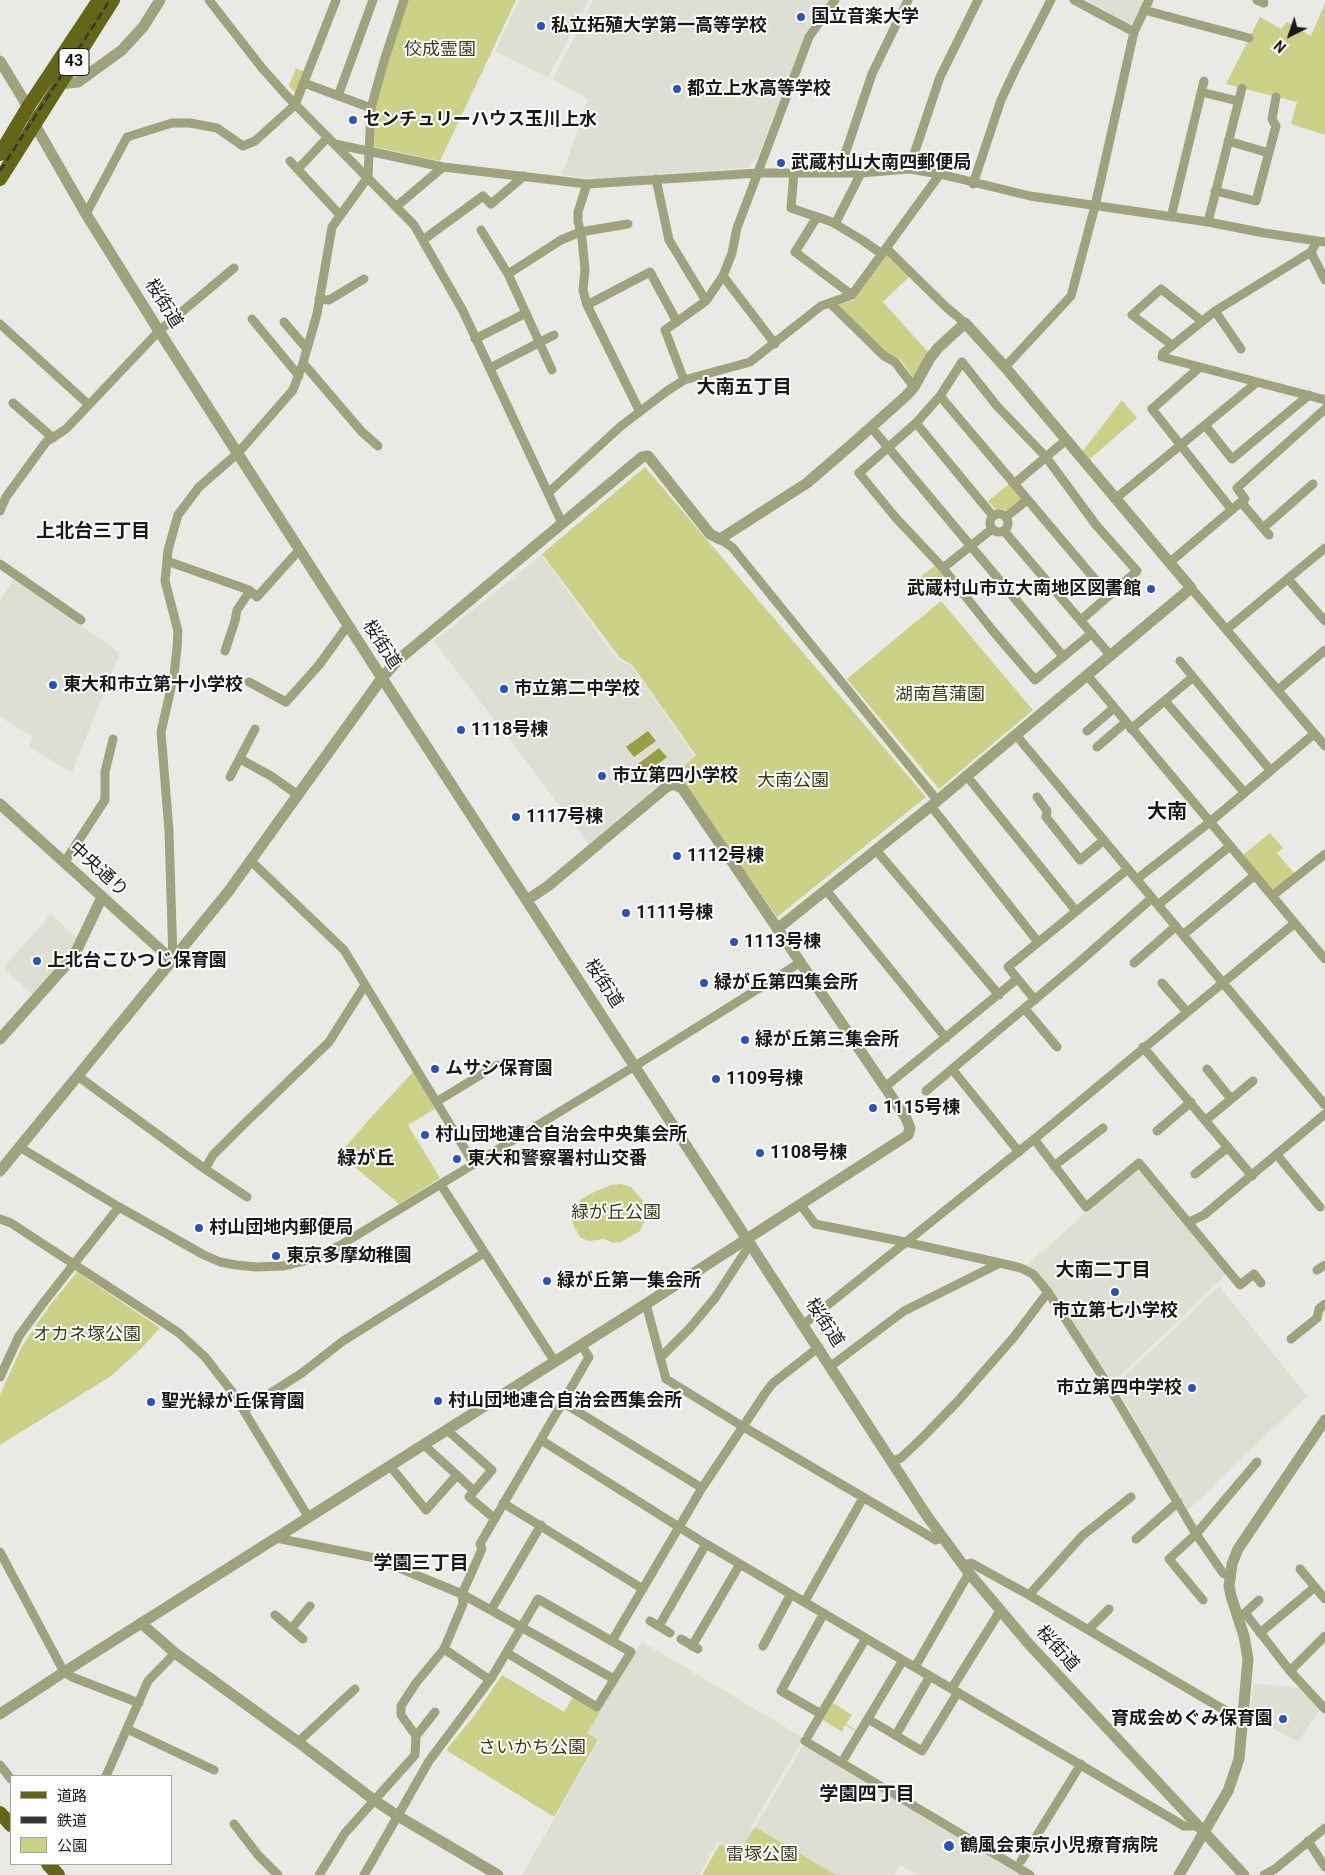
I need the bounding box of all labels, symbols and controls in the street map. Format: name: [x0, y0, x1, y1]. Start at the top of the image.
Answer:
place label: 国立音楽大学: [811, 6, 919, 28]
north arrow: [1265, 10, 1315, 60]
marker: 国立音楽大学: [795, 11, 807, 23]
place label: 私立拓殖大学第一高等学校: [551, 15, 767, 37]
marker: 私立拓殖大学第一高等学校: [535, 20, 547, 32]
text: N: [1271, 37, 1289, 56]
park label: 佼成霊園: [404, 39, 476, 61]
road number: 43: [59, 48, 89, 76]
place label: 都立上水高等学校: [687, 78, 831, 100]
marker: 都立上水高等学校: [671, 83, 683, 95]
place label: センチュリーハウス玉川上水: [363, 109, 597, 131]
marker: センチュリーハウス玉川上水: [347, 114, 359, 126]
place label: 武蔵村山大南四郵便局: [791, 152, 971, 174]
marker: 武蔵村山大南四郵便局: [775, 157, 787, 169]
street label: 桜街道: [140, 275, 186, 333]
district label: 大南五丁目: [697, 377, 791, 399]
district label: 上北台三丁目: [36, 521, 150, 543]
place label: 武蔵村山市立大南地区図書館: [907, 578, 1141, 600]
marker: 武蔵村山市立大南地区図書館: [1145, 583, 1157, 595]
street label: 桜街道: [357, 616, 405, 674]
place label: 東大和市立第十小学校: [63, 674, 243, 696]
place label: 市立第二中学校: [514, 678, 640, 700]
marker: 東大和市立第十小学校: [47, 679, 59, 691]
marker: 市立第二中学校: [498, 683, 510, 695]
park label: 湖南菖蒲園: [895, 684, 985, 706]
place label: 1118号棟: [471, 719, 548, 741]
marker: 1118号棟: [455, 724, 467, 736]
place label: 市立第四小学校: [612, 765, 738, 787]
marker: 市立第四小学校: [596, 770, 608, 782]
park label: 大南公園: [757, 770, 829, 792]
district label: 大南: [1147, 801, 1187, 825]
place label: 1117号棟: [526, 806, 603, 828]
marker: 1117号棟: [510, 811, 522, 823]
street label: 中央通り: [64, 838, 132, 902]
place label: 1112号棟: [687, 845, 764, 867]
marker: 1112号棟: [671, 850, 683, 862]
place label: 1111号棟: [636, 902, 713, 924]
marker: 1111号棟: [620, 907, 632, 919]
place label: 1113号棟: [744, 931, 821, 953]
marker: 1113号棟: [728, 936, 740, 948]
place label: 上北台こひつじ保育園: [47, 950, 227, 972]
marker: 上北台こひつじ保育園: [31, 955, 43, 967]
street label: 桜街道: [579, 955, 627, 1013]
place label: 緑が丘第四集会所: [714, 972, 858, 994]
marker: 緑が丘第四集会所: [698, 977, 710, 989]
place label: 緑が丘第三集会所: [755, 1029, 899, 1051]
marker: 緑が丘第三集会所: [739, 1034, 751, 1046]
place label: ムサシ保育園: [445, 1058, 553, 1080]
marker: ムサシ保育園: [429, 1063, 441, 1075]
place label: 1109号棟: [726, 1068, 803, 1090]
marker: 1109号棟: [710, 1073, 722, 1085]
place label: 1115号棟: [883, 1097, 960, 1119]
marker: 1115号棟: [867, 1102, 879, 1114]
place label: 村山団地連合自治会中央集会所: [435, 1124, 687, 1146]
marker: 村山団地連合自治会中央集会所: [419, 1129, 431, 1141]
place label: 1108号棟: [770, 1142, 847, 1164]
marker: 1108号棟: [754, 1147, 766, 1159]
district label: 緑が丘: [338, 1148, 394, 1170]
place label: 東大和警察署村山交番: [467, 1148, 647, 1170]
marker: 東大和警察署村山交番: [451, 1153, 463, 1165]
park label: 緑が丘公園: [571, 1202, 661, 1224]
place label: 村山団地内郵便局: [209, 1217, 353, 1239]
marker: 村山団地内郵便局: [193, 1222, 205, 1234]
place label: 東京多摩幼稚園: [286, 1245, 412, 1267]
marker: 東京多摩幼稚園: [270, 1250, 282, 1262]
district label: 大南二丁目: [1056, 1260, 1150, 1282]
place label: 緑が丘第一集会所: [557, 1270, 701, 1292]
marker: 緑が丘第一集会所: [541, 1275, 553, 1287]
marker: 市立第七小学校: [1109, 1286, 1121, 1298]
street label: 桜街道: [800, 1294, 848, 1352]
place label: 市立第七小学校: [1052, 1300, 1178, 1322]
park label: オカネ塚公園: [33, 1324, 141, 1346]
place label: 市立第四中学校: [1056, 1377, 1182, 1399]
marker: 市立第四中学校: [1186, 1382, 1198, 1394]
place label: 村山団地連合自治会西集会所: [448, 1390, 682, 1412]
place label: 聖光緑が丘保育園: [161, 1391, 305, 1413]
marker: 村山団地連合自治会西集会所: [432, 1395, 444, 1407]
marker: 聖光緑が丘保育園: [145, 1396, 157, 1408]
district label: 学園三丁目: [374, 1553, 468, 1575]
street label: 桜街道: [1031, 1622, 1083, 1676]
place label: 育成会めぐみ保育園: [1111, 1708, 1273, 1730]
marker: 育成会めぐみ保育園: [1277, 1713, 1289, 1725]
park label: さいかち公園: [478, 1737, 586, 1759]
legend: [10, 1775, 172, 1865]
district label: 学園四丁目: [820, 1784, 914, 1806]
text: 道路: [57, 1787, 87, 1805]
text: 鉄道: [57, 1812, 87, 1830]
place label: 鶴風会東京小児療育病院: [960, 1835, 1158, 1857]
text: 公園: [57, 1837, 87, 1855]
marker: 鶴風会東京小児療育病院: [942, 1839, 956, 1853]
park label: 雷塚公園: [726, 1844, 798, 1866]

